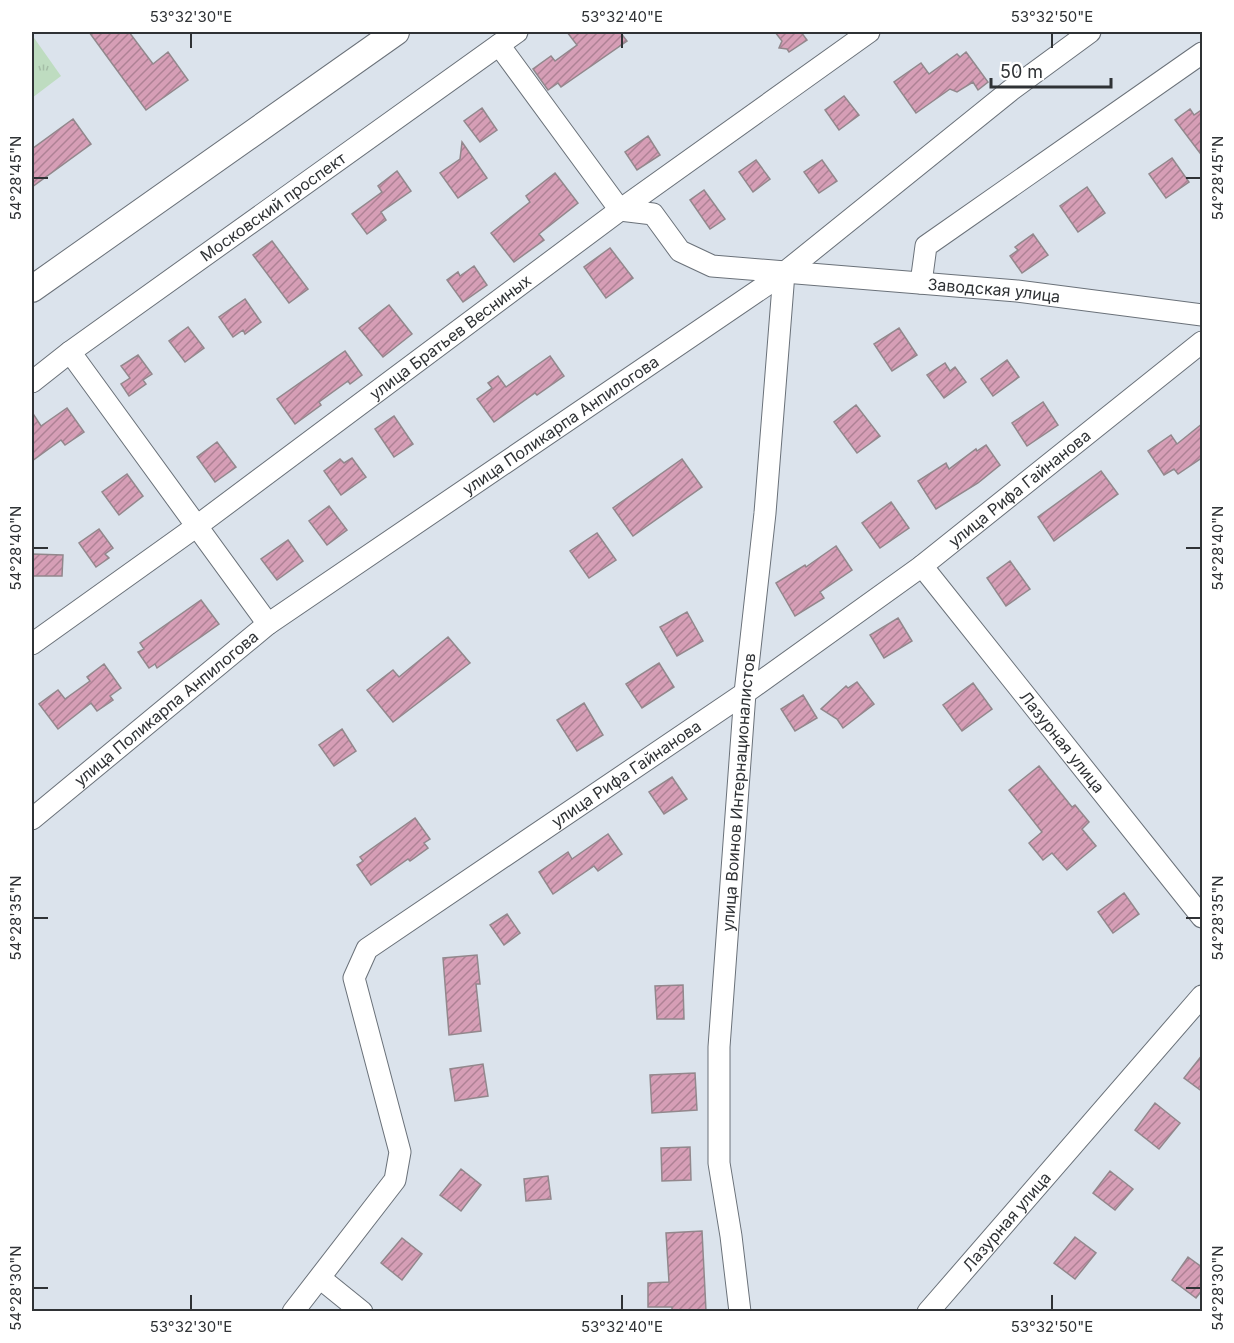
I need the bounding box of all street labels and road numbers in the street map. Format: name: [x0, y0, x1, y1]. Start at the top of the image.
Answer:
street label: Московский проспект: [196, 148, 350, 266]
street label: улица Братьев Весниных: [366, 270, 535, 404]
street label: Заводская улица: [927, 274, 1062, 307]
street label: улица Поликарпа Анпилогова: [459, 351, 663, 499]
street label: улица Рифа Гайнанова: [944, 425, 1094, 551]
street label: улица Поликарпа Анпилогова: [70, 626, 262, 790]
street label: улица Воинов Интернационалистов: [718, 652, 759, 932]
street label: Лазурная улица: [1016, 687, 1109, 797]
street label: улица Рифа Гайнанова: [547, 716, 705, 831]
street label: Лазурная улица: [958, 1168, 1055, 1275]

